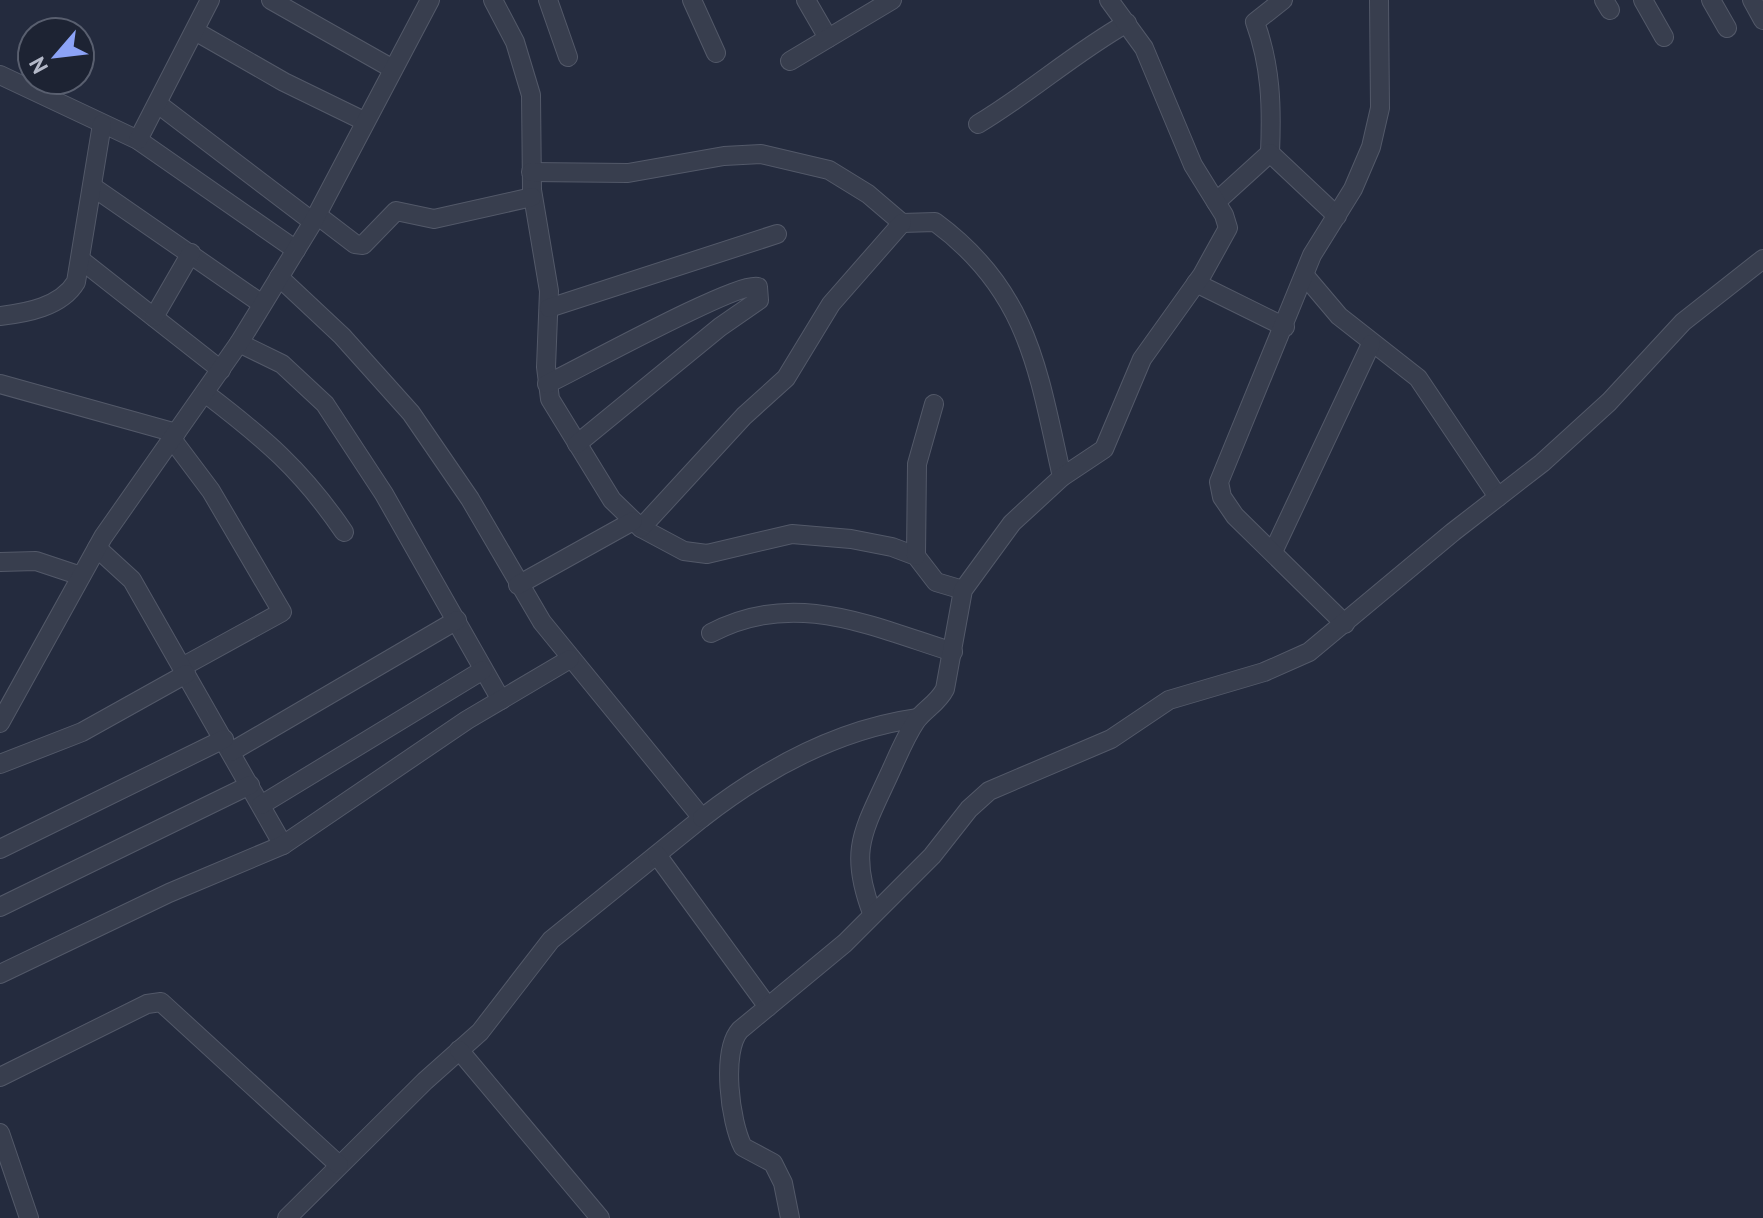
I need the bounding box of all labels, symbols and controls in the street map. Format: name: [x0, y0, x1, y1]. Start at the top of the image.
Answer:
north arrow: [16, 16, 96, 96]
text: N: [23, 52, 54, 78]

